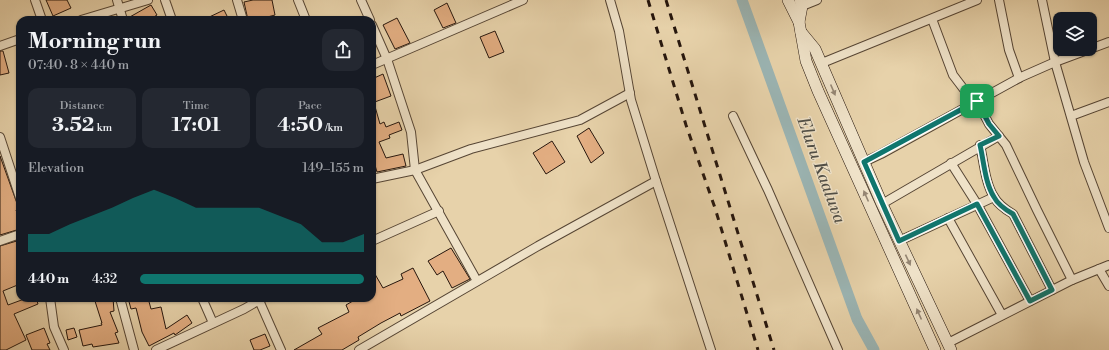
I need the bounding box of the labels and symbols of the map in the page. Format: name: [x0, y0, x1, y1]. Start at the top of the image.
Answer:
one-way arrow: [830, 84, 836, 95]
pin: [960, 84, 994, 118]
water label: Eluru Kaaluva: [791, 113, 851, 227]
one-way arrow: [863, 190, 869, 201]
one-way arrow: [905, 254, 911, 266]
one-way arrow: [916, 309, 922, 320]

